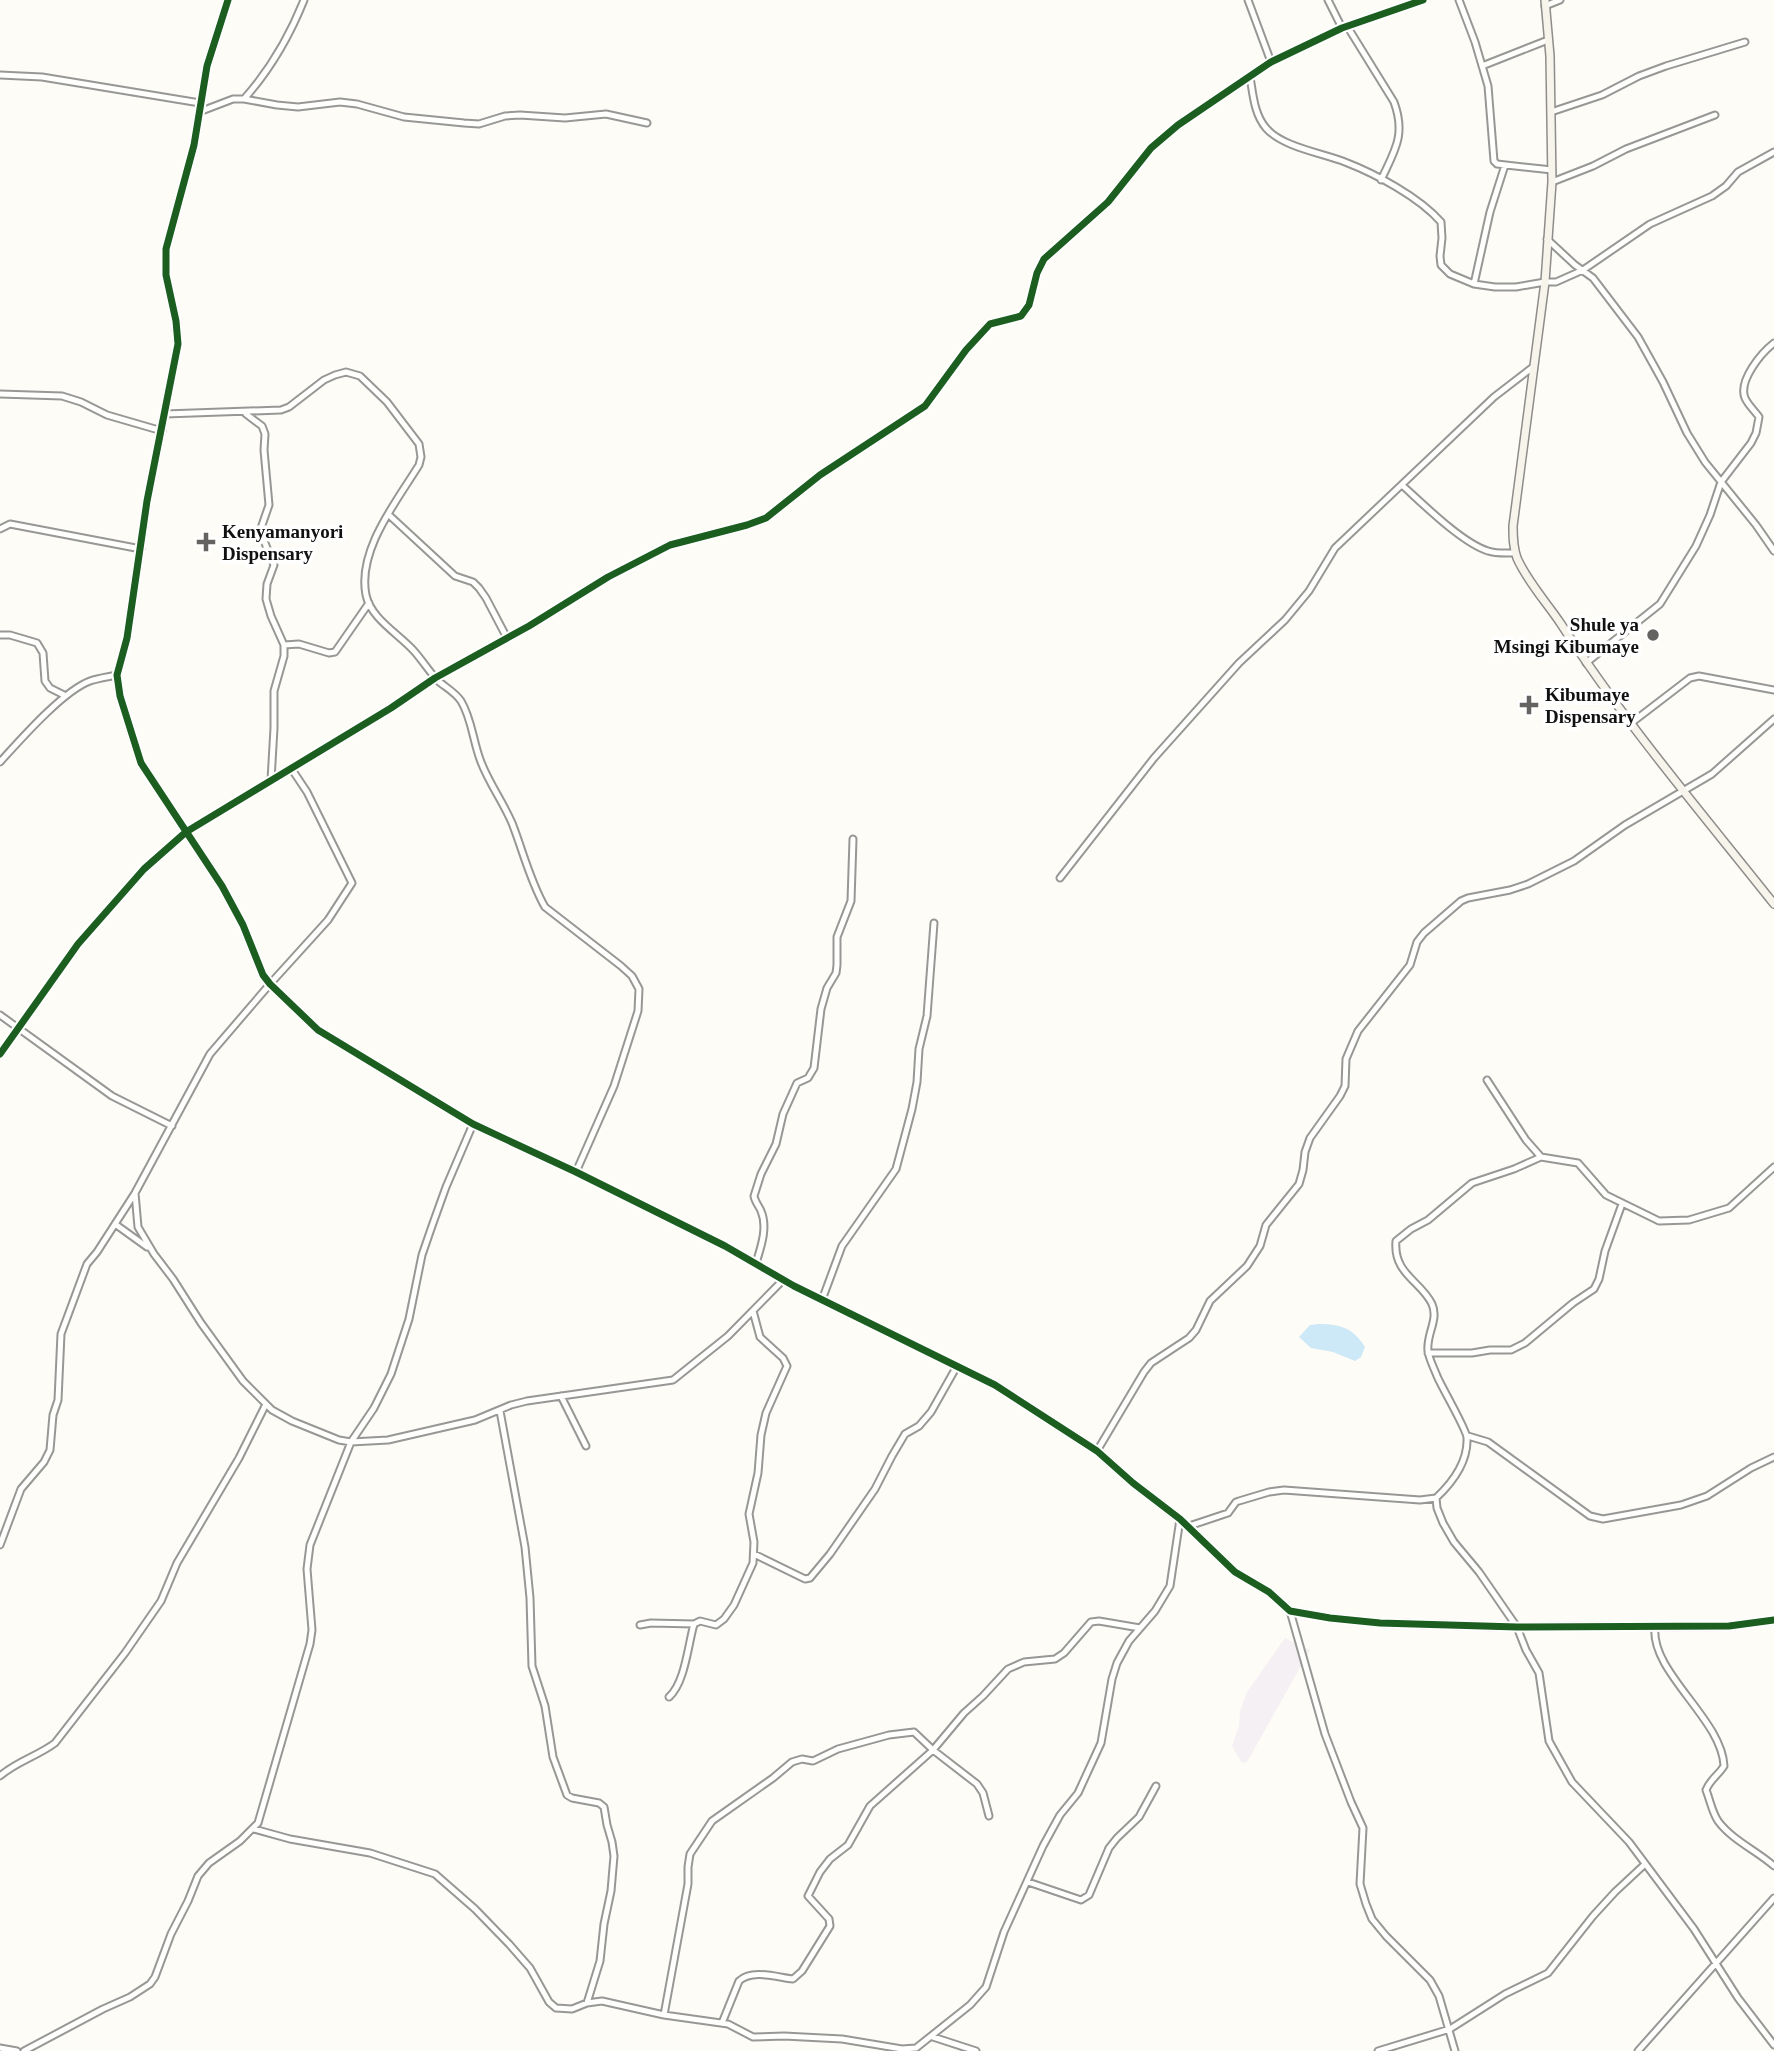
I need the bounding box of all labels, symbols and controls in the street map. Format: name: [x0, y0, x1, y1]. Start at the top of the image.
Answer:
place label: Kenyamanyori Dispensary: [222, 521, 343, 564]
marker: Kenyamanyori Dispensary: [196, 532, 216, 552]
place label: Shule ya Msingi Kibumaye: [1494, 614, 1639, 657]
marker: Shule ya Msingi Kibumaye: [1645, 627, 1661, 643]
place label: Kibumaye Dispensary: [1545, 684, 1636, 727]
marker: Kibumaye Dispensary: [1519, 695, 1539, 715]

